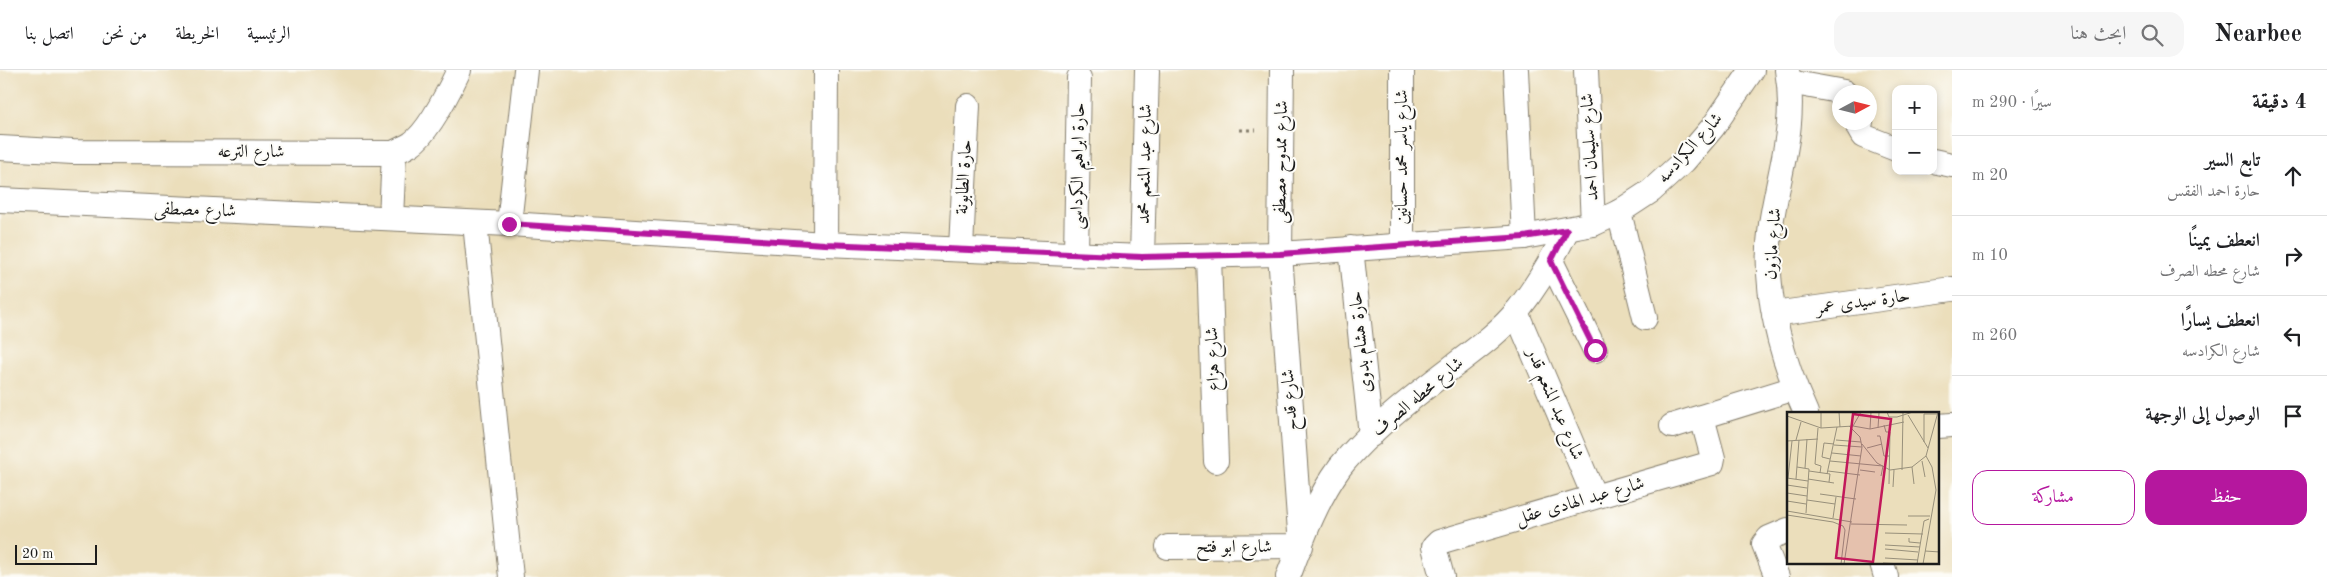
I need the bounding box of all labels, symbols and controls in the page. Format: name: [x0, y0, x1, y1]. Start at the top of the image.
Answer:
search box: [1834, 12, 2184, 57]
icon: search: [2138, 21, 2166, 49]
text: Nearbee: [2214, 23, 2302, 47]
text: اتصل بنا: [25, 25, 74, 43]
text: من نحن: [102, 25, 147, 43]
text: الخريطة: [175, 25, 219, 43]
text: الرئيسية: [247, 25, 290, 43]
text: ابحث هنا: [2070, 25, 2126, 44]
north arrow: [1832, 85, 1877, 130]
map controls: [1892, 85, 1937, 175]
button: +: [1892, 85, 1937, 130]
street label: شارع ياسر محمد حسانين: [1393, 90, 1416, 224]
street label: شارع سليمان احمد: [1578, 92, 1607, 201]
text: 4 دقيقة: [2252, 92, 2307, 113]
text: سيرًا · 290 m: [1972, 95, 2052, 111]
street label: شارع ممدوح مصطفى: [1271, 100, 1297, 224]
street label: حارة ابراهيم الكرداسى: [1067, 102, 1096, 230]
street label: شارع عبد المنعم محمد: [1135, 104, 1162, 224]
street label: شارع الكرادسه: [1653, 109, 1730, 190]
button: −: [1892, 130, 1937, 175]
street label: حارة الطابونة: [953, 139, 976, 215]
street label: شارع الترعه: [217, 143, 285, 166]
text: تابع السير: [2205, 152, 2260, 171]
icon: ahead: [2279, 162, 2307, 190]
text: 20 m: [1972, 168, 2008, 184]
text: حارة احمد الفقس: [2167, 184, 2260, 200]
street label: شارع مصطفى: [153, 200, 237, 225]
street label: شارع مازون: [1762, 207, 1789, 281]
route end: [498, 213, 521, 236]
text: انعطف يمينًا: [2188, 232, 2260, 251]
icon: right: [2279, 242, 2307, 270]
text: 10 m: [1972, 248, 2008, 264]
text: شارع محطه الصرف: [2160, 264, 2260, 280]
street label: حارة سيدى عمر: [1813, 286, 1911, 320]
street label: حارة هشام بدوى: [1347, 290, 1381, 394]
text: انعطف يسارًا: [2181, 312, 2260, 331]
icon: left: [2279, 322, 2307, 350]
street label: شارع هزاع: [1203, 326, 1228, 391]
text: 260 m: [1972, 328, 2017, 344]
route start: [1584, 339, 1607, 362]
street label: شارع عبد المنعم قدر: [1516, 344, 1587, 465]
text: شارع الكرادسه: [2182, 344, 2260, 360]
street label: شارع محطه الصرف: [1369, 354, 1470, 444]
street label: شارع قدح: [1279, 368, 1307, 432]
icon: arrive: [2279, 402, 2307, 430]
text: الوصول إلى الوجهة: [2145, 406, 2260, 425]
inset map: [1787, 412, 1940, 564]
button: مشاركة: [1972, 470, 2135, 525]
button: حفظ: [2145, 470, 2307, 525]
street label: شارع عبد الهادى عقل: [1514, 474, 1648, 533]
street label: شارع ابو فتح: [1196, 538, 1272, 562]
scale bar: [15, 542, 98, 565]
text: 20 m: [22, 547, 53, 561]

